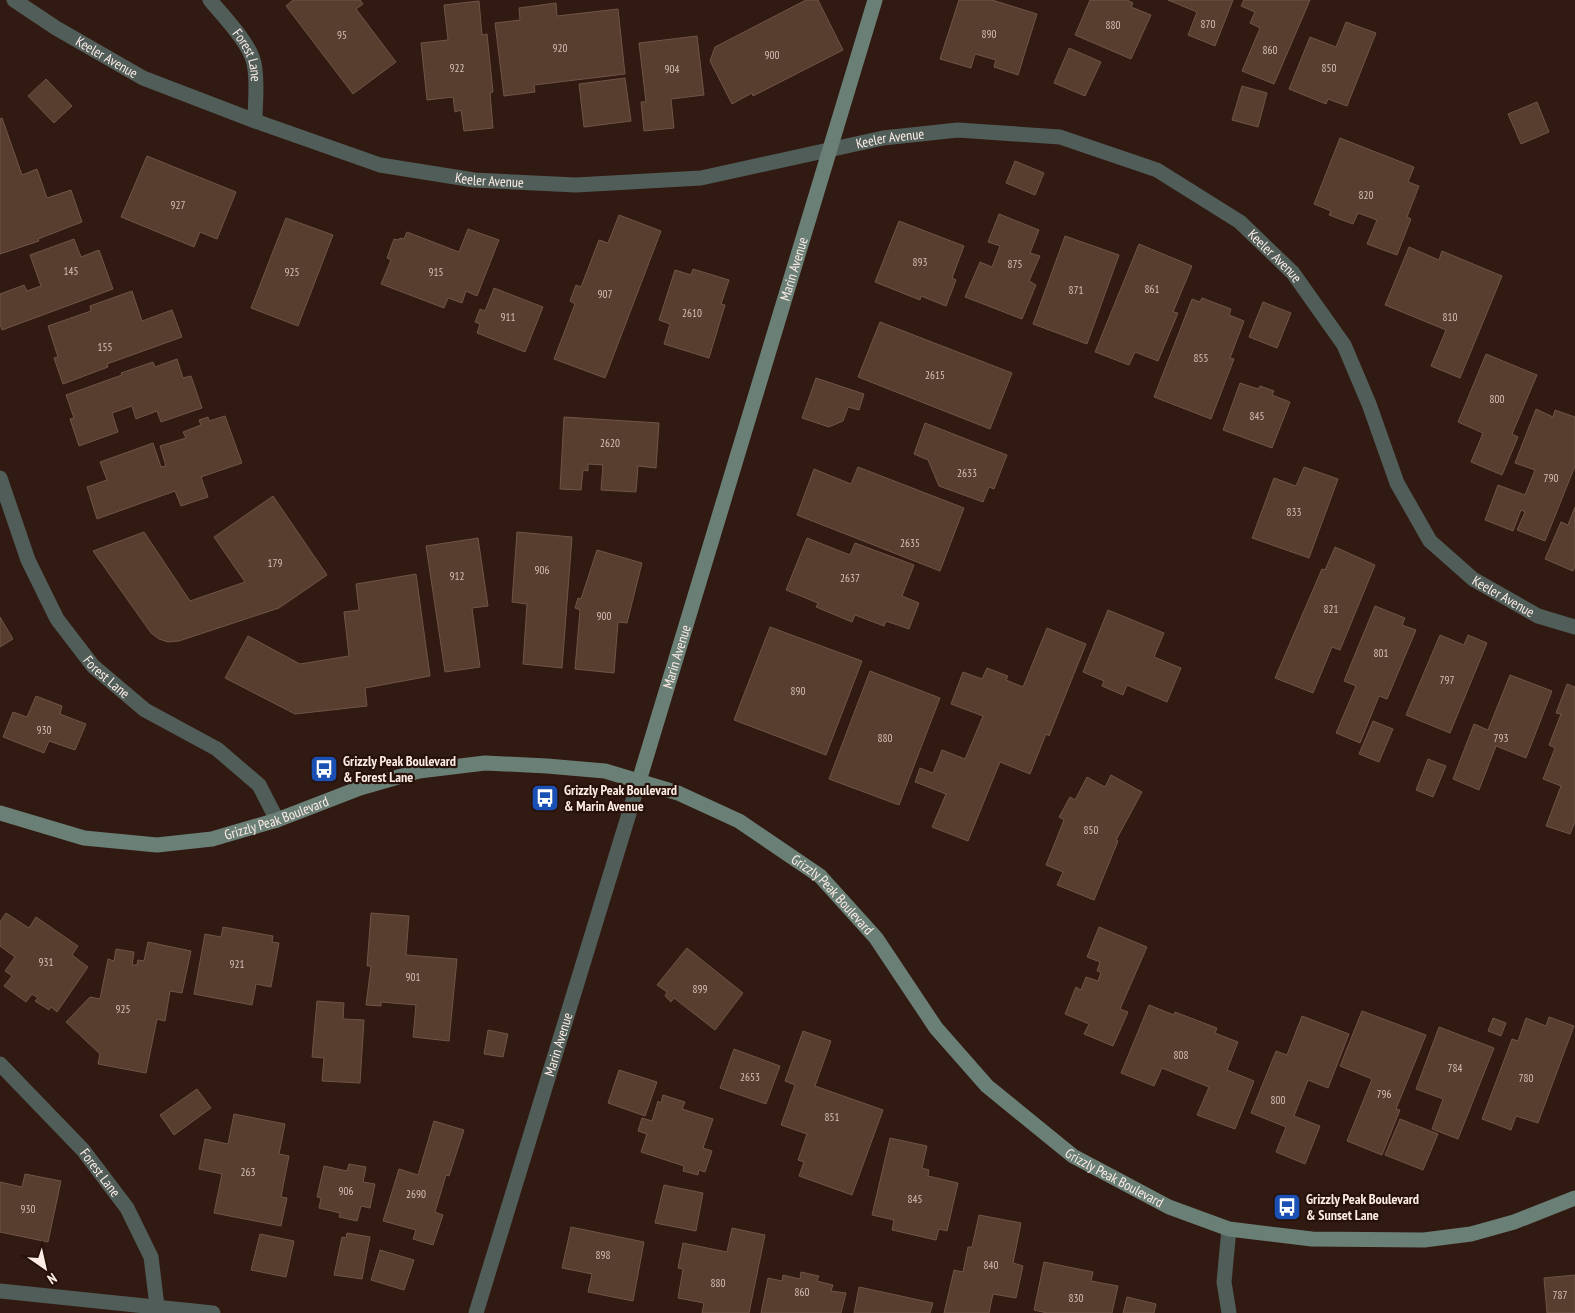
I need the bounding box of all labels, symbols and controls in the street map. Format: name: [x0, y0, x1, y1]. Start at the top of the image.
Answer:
house number: 870: [1201, 17, 1215, 31]
house number: 880: [1106, 18, 1120, 32]
street label: Forest Lane: [229, 25, 265, 82]
house number: 890: [982, 27, 996, 41]
house number: 95: [337, 28, 347, 42]
street label: Keeler Avenue: [72, 32, 141, 82]
house number: 920: [553, 41, 567, 55]
house number: 860: [1263, 43, 1277, 57]
house number: 900: [765, 48, 779, 62]
house number: 922: [450, 61, 464, 75]
house number: 850: [1322, 61, 1336, 75]
house number: 904: [665, 62, 679, 76]
street label: Keeler Avenue: [854, 125, 925, 153]
street label: Keeler Avenue: [454, 168, 524, 191]
house number: 820: [1359, 188, 1373, 202]
house number: 927: [171, 198, 185, 212]
street label: Keeler Avenue: [1244, 225, 1306, 286]
street label: Marin Avenue: [776, 235, 812, 303]
house number: 893: [913, 255, 927, 269]
house number: 875: [1008, 257, 1022, 271]
house number: 145: [64, 264, 78, 278]
house number: 925: [285, 265, 299, 279]
house number: 915: [429, 265, 443, 279]
house number: 861: [1145, 282, 1159, 296]
house number: 871: [1069, 283, 1083, 297]
house number: 907: [598, 287, 612, 301]
house number: 2610: [682, 306, 702, 320]
house number: 911: [501, 310, 515, 324]
house number: 810: [1443, 310, 1457, 324]
house number: 155: [98, 340, 112, 354]
house number: 855: [1194, 351, 1208, 365]
house number: 2615: [925, 368, 945, 382]
house number: 800: [1490, 392, 1504, 406]
house number: 845: [1250, 409, 1264, 423]
house number: 2620: [600, 436, 620, 450]
house number: 2633: [957, 466, 977, 480]
house number: 790: [1544, 471, 1558, 485]
house number: 833: [1287, 505, 1301, 519]
house number: 2635: [900, 536, 920, 550]
house number: 179: [268, 556, 282, 570]
house number: 906: [535, 563, 549, 577]
house number: 912: [450, 569, 464, 583]
house number: 2637: [840, 571, 860, 585]
street label: Keeler Avenue: [1469, 571, 1538, 621]
house number: 821: [1324, 602, 1338, 616]
house number: 900: [597, 609, 611, 623]
street label: Marin Avenue: [658, 622, 695, 691]
house number: 801: [1374, 646, 1388, 660]
street label: Forest Lane: [79, 652, 134, 702]
house number: 797: [1440, 673, 1454, 687]
house number: 890: [791, 684, 805, 698]
house number: 930: [37, 723, 51, 737]
house number: 880: [878, 731, 892, 745]
house number: 793: [1494, 731, 1508, 745]
place label: Grizzly Peak Boulevard & Forest Lane: [343, 752, 456, 786]
bus stop icon: Grizzly Peak Boulevard & Forest Lane: [309, 754, 339, 784]
place label: Grizzly Peak Boulevard & Marin Avenue: [564, 781, 677, 815]
bus stop icon: Grizzly Peak Boulevard & Marin Avenue: [530, 783, 560, 813]
street label: Grizzly Peak Boulevard: [222, 792, 331, 844]
house number: 850: [1084, 823, 1098, 837]
street label: Grizzly Peak Boulevard: [788, 850, 878, 938]
house number: 931: [39, 955, 53, 969]
house number: 921: [230, 957, 244, 971]
house number: 901: [406, 970, 420, 984]
house number: 899: [693, 982, 707, 996]
house number: 925: [116, 1002, 130, 1016]
street label: Marin Avenue: [540, 1010, 577, 1078]
house number: 808: [1174, 1048, 1188, 1062]
house number: 784: [1448, 1061, 1462, 1075]
house number: 2653: [740, 1070, 760, 1084]
house number: 780: [1519, 1071, 1533, 1085]
house number: 796: [1377, 1087, 1391, 1101]
house number: 800: [1271, 1093, 1285, 1107]
house number: 851: [825, 1110, 839, 1124]
street label: Grizzly Peak Boulevard: [1061, 1144, 1167, 1211]
street label: Forest Lane: [76, 1145, 125, 1201]
house number: 263: [241, 1165, 255, 1179]
house number: 906: [339, 1184, 353, 1198]
house number: 2690: [406, 1187, 426, 1201]
place label: Grizzly Peak Boulevard & Sunset Lane: [1306, 1190, 1419, 1224]
house number: 845: [908, 1192, 922, 1206]
bus stop icon: Grizzly Peak Boulevard & Sunset Lane: [1272, 1192, 1302, 1222]
house number: 930: [21, 1202, 35, 1216]
north arrow: [20, 1243, 70, 1293]
house number: 898: [596, 1248, 610, 1262]
house number: 840: [984, 1258, 998, 1272]
text: N: [44, 1269, 60, 1288]
house number: 880: [711, 1276, 725, 1290]
house number: 860: [795, 1285, 809, 1299]
house number: 787: [1553, 1288, 1567, 1302]
house number: 830: [1069, 1291, 1083, 1305]

